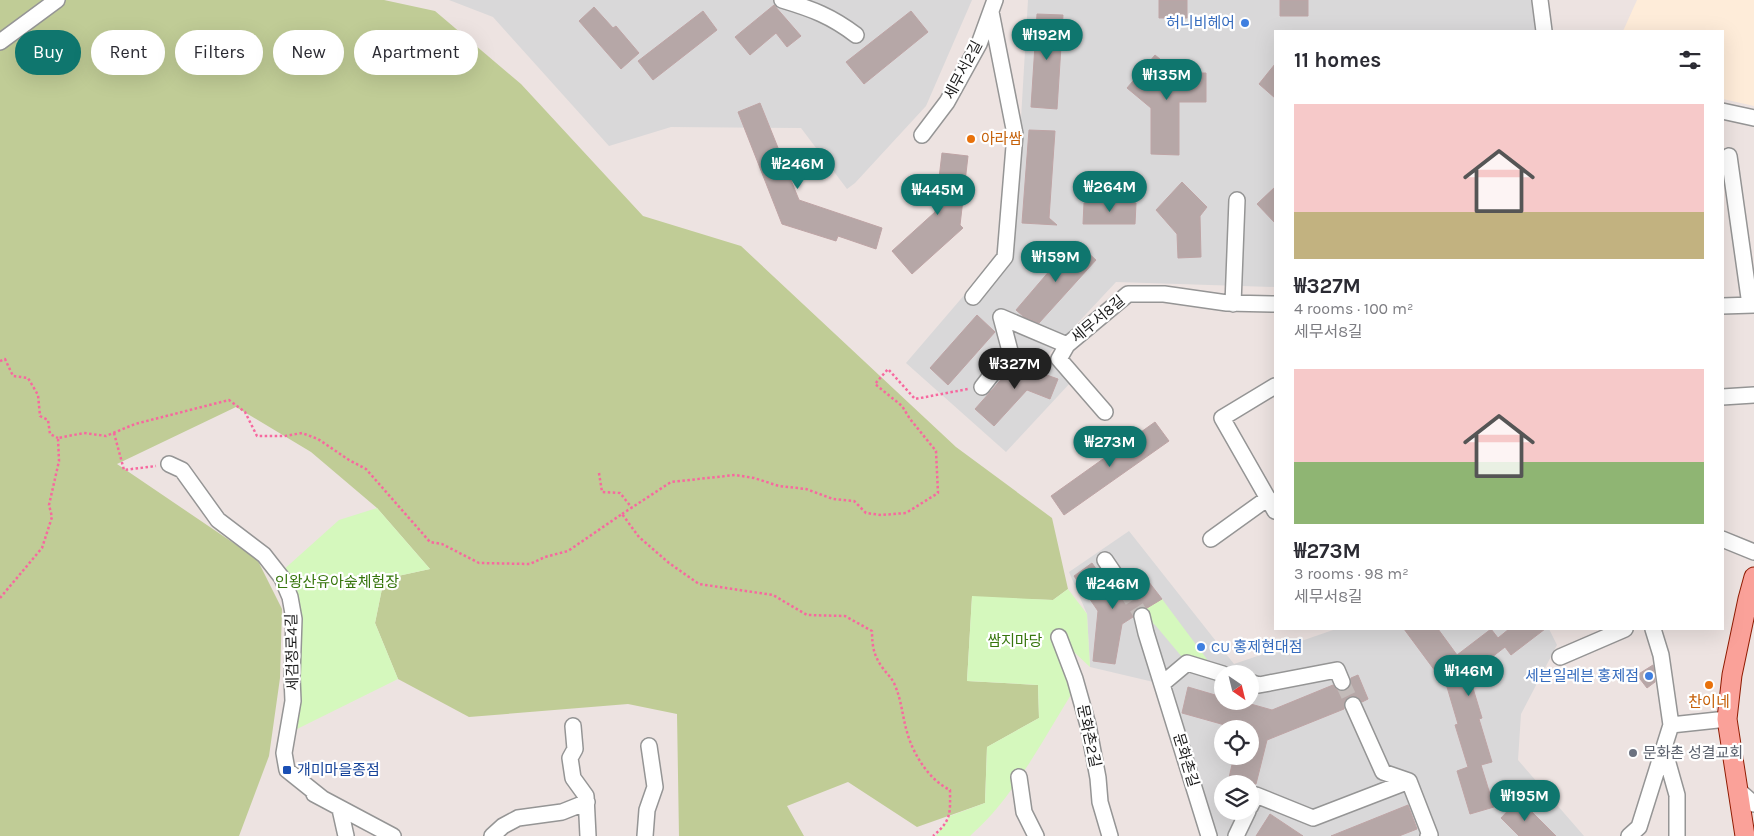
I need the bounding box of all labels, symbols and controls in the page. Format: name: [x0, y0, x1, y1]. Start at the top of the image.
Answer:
place label: 허니비헤어: [1166, 14, 1235, 32]
marker: 허니비헤어: [1239, 17, 1251, 29]
pin: ₩192M: [1012, 18, 1082, 61]
text: ₩192M: [1023, 25, 1071, 44]
chip: Buy: [15, 30, 81, 75]
chip: Rent: [91, 30, 165, 75]
chip: Filters: [175, 30, 263, 75]
chip: New: [273, 30, 344, 75]
chip: Apartment: [354, 30, 478, 75]
street label: 세무서2길: [940, 38, 986, 102]
icon: filters: [1676, 46, 1704, 74]
text: 11 homes: [1294, 48, 1381, 72]
pin: ₩135M: [1132, 58, 1202, 101]
text: ₩135M: [1143, 65, 1191, 84]
place label: 아라쌈: [981, 130, 1023, 148]
marker: 아라쌈: [965, 133, 977, 145]
icon: home: [1454, 136, 1544, 226]
pin: ₩246M: [763, 148, 833, 190]
text: ₩246M: [772, 154, 824, 173]
pin: ₩264M: [1075, 170, 1145, 213]
pin: ₩445M: [903, 174, 973, 216]
text: ₩264M: [1084, 177, 1136, 196]
text: ₩445M: [912, 180, 964, 199]
pin: ₩159M: [1021, 240, 1091, 283]
text: ₩159M: [1032, 247, 1080, 266]
text: ₩327M: [1294, 274, 1361, 298]
street label: 세무서8길: [1068, 291, 1128, 347]
text: 4 rooms · 100 m²: [1294, 299, 1413, 318]
text: 세무서8길: [1294, 322, 1363, 341]
pin: ₩327M: [980, 348, 1050, 390]
text: ₩327M: [989, 354, 1041, 373]
icon: home: [1454, 401, 1544, 491]
pin: ₩273M: [1075, 426, 1145, 468]
text: ₩273M: [1084, 432, 1136, 451]
text: ₩273M: [1294, 539, 1361, 563]
text: 3 rooms · 98 m²: [1294, 564, 1409, 583]
pin: ₩246M: [1078, 568, 1148, 610]
park label: 인왕산유아숲체험장: [275, 573, 399, 591]
text: ₩246M: [1087, 574, 1139, 593]
text: 세무서8길: [1294, 587, 1363, 606]
street label: 세검정로4길: [282, 613, 302, 691]
park label: 쌈지마당: [987, 632, 1043, 650]
place label: CU 홍제현대점: [1211, 638, 1303, 656]
marker: CU 홍제현대점: [1195, 641, 1207, 653]
pin: ₩146M: [1434, 654, 1504, 697]
text: ₩146M: [1445, 661, 1493, 680]
north arrow: [1214, 665, 1259, 710]
map controls: [1214, 665, 1259, 820]
place label: 세븐일레븐 홍제점: [1525, 667, 1639, 685]
marker: 세븐일레븐 홍제점: [1643, 670, 1655, 682]
marker: 찬이네: [1703, 679, 1715, 691]
place label: 찬이네: [1688, 693, 1730, 711]
street label: 문화촌2길: [1074, 703, 1104, 769]
button: locate: [1214, 720, 1259, 765]
street label: 문화촌길: [1169, 731, 1203, 789]
place label: 문화촌 성결교회: [1643, 744, 1743, 762]
marker: 문화촌 성결교회: [1627, 747, 1639, 759]
place label: 개미마을종점: [297, 761, 380, 779]
marker: 개미마을종점: [281, 764, 293, 776]
button: layers: [1214, 775, 1259, 820]
pin: ₩195M: [1490, 780, 1560, 822]
text: ₩195M: [1501, 786, 1549, 805]

